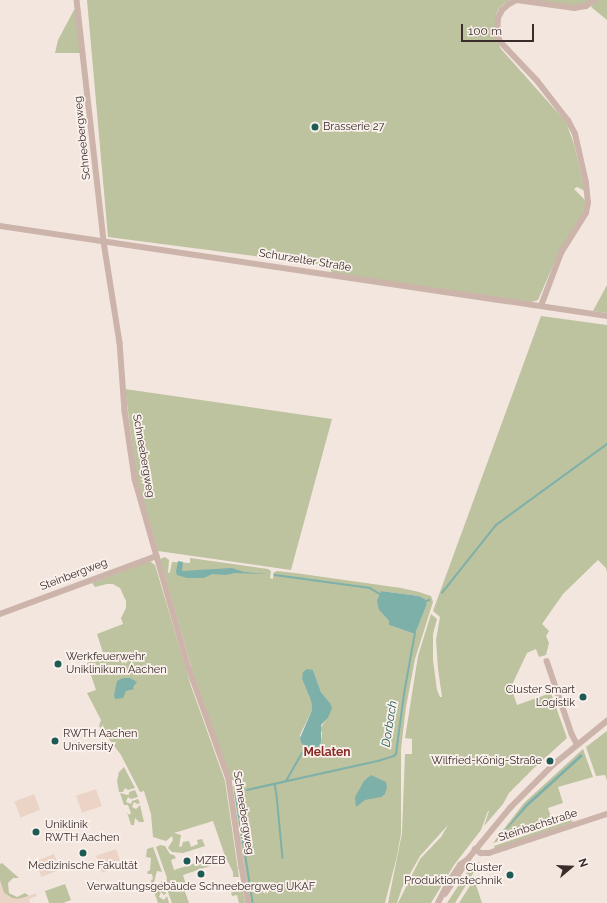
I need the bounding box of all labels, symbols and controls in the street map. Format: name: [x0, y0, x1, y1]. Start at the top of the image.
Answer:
scale bar: [463, 16, 536, 42]
text: 100 m: [468, 24, 502, 38]
street label: Schneebergweg: [72, 95, 94, 181]
place label: Brasserie 27: [323, 120, 384, 134]
marker: Brasserie 27: [310, 122, 320, 132]
street label: Schurzelter Straße: [258, 247, 352, 275]
street label: Schneebergweg: [129, 413, 157, 499]
street label: Steinbergweg: [38, 556, 110, 594]
place label: Werkfeuerwehr Uniklinikum Aachen: [66, 651, 167, 677]
marker: Werkfeuerwehr Uniklinikum Aachen: [53, 659, 63, 669]
place label: Cluster Smart Logistik: [506, 684, 575, 710]
marker: Cluster Smart Logistik: [578, 692, 588, 702]
water label: Dorbach: [379, 700, 401, 748]
place label: RWTH Aachen University: [63, 728, 138, 754]
marker: RWTH Aachen University: [50, 736, 60, 746]
district label: Melaten: [303, 746, 351, 760]
place label: Wilfried-König-Straße: [431, 754, 542, 768]
marker: Wilfried-König-Straße: [545, 756, 555, 766]
street label: Schneebergweg: [230, 770, 256, 856]
street label: Steinbachstraße: [497, 807, 579, 845]
place label: Uniklinik RWTH Aachen: [45, 819, 120, 845]
marker: Uniklinik RWTH Aachen: [30, 826, 42, 838]
north arrow: [551, 847, 591, 887]
marker: Medizinische Fakultät: [78, 848, 88, 858]
place label: MZEB: [195, 854, 226, 868]
marker: MZEB: [182, 856, 192, 866]
text: N: [575, 857, 590, 869]
place label: Medizinische Fakultät: [28, 859, 138, 873]
place label: Cluster Produktionstechnik: [404, 862, 502, 888]
marker: Verwaltungsgebäude Schneebergweg UKAF: [196, 869, 206, 879]
marker: Cluster Produktionstechnik: [505, 870, 515, 880]
place label: Verwaltungsgebäude Schneebergweg UKAF: [87, 880, 315, 894]

